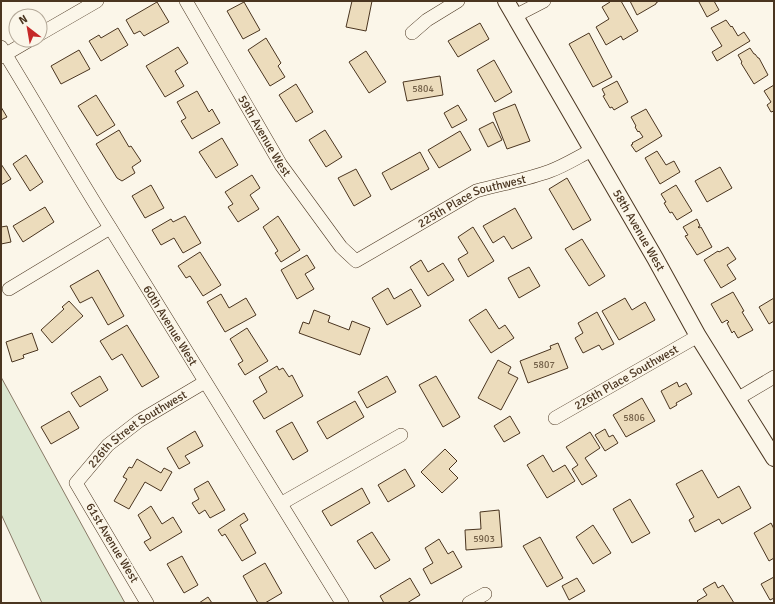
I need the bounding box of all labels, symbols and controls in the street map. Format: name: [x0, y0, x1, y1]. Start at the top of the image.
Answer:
north arrow: [8, 8, 48, 48]
text: N: [16, 12, 30, 27]
house number: 5804: [412, 83, 434, 95]
street label: 59th Avenue West: [235, 93, 294, 179]
street label: 225th Place Southwest: [415, 171, 528, 231]
street label: 58th Avenue West: [609, 187, 668, 274]
street label: 60th Avenue West: [140, 283, 201, 368]
street label: 226th Place Southwest: [571, 341, 681, 413]
house number: 5807: [533, 359, 555, 371]
street label: 226th Street Southwest: [85, 387, 189, 471]
house number: 5806: [623, 412, 645, 424]
street label: 61st Avenue West: [82, 500, 142, 586]
house number: 5903: [473, 533, 495, 545]

